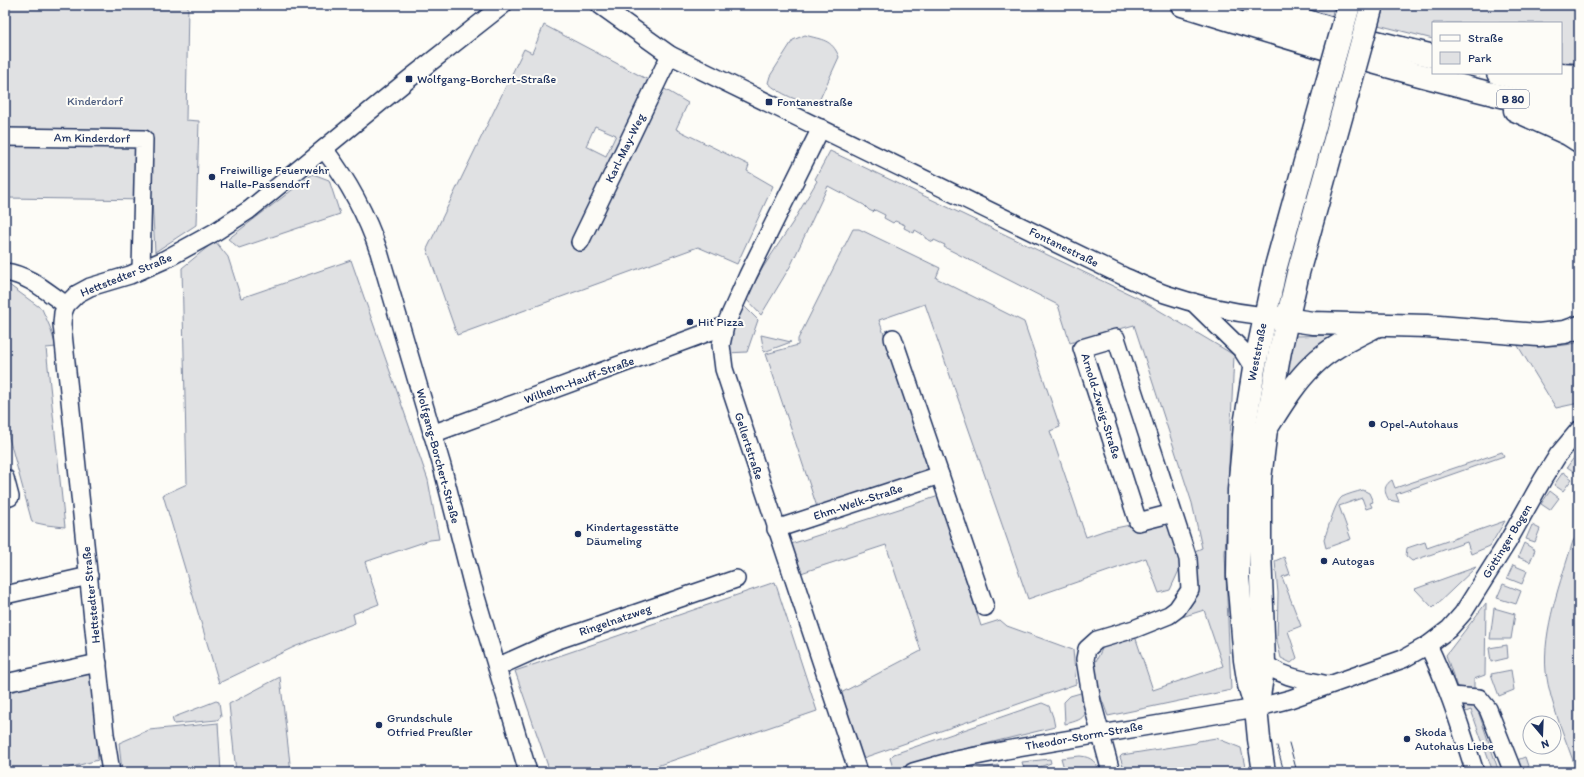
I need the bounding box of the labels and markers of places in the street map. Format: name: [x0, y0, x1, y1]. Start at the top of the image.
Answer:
place label: Wolfgang-Borchert-Straße: [417, 72, 556, 86]
marker: Wolfgang-Borchert-Straße: [404, 74, 414, 84]
place label: Fontanestraße: [777, 95, 853, 109]
marker: Fontanestraße: [764, 97, 774, 107]
place label: Freiwillige Feuerwehr Halle-Passendorf: [220, 163, 330, 191]
marker: Freiwillige Feuerwehr Halle-Passendorf: [207, 172, 217, 182]
place label: Hit Pizza: [698, 315, 745, 329]
marker: Hit Pizza: [685, 317, 695, 327]
place label: Opel-Autohaus: [1380, 417, 1458, 431]
marker: Opel-Autohaus: [1367, 419, 1377, 429]
place label: Kindertagesstätte Däumeling: [586, 520, 679, 548]
marker: Kindertagesstätte Däumeling: [573, 529, 583, 539]
place label: Autogas: [1332, 554, 1375, 568]
marker: Autogas: [1319, 556, 1329, 566]
place label: Grundschule Otfried Preußler: [387, 711, 473, 739]
marker: Grundschule Otfried Preußler: [374, 720, 384, 730]
place label: Skoda Autohaus Liebe: [1415, 725, 1494, 753]
marker: Skoda Autohaus Liebe: [1402, 734, 1412, 744]

